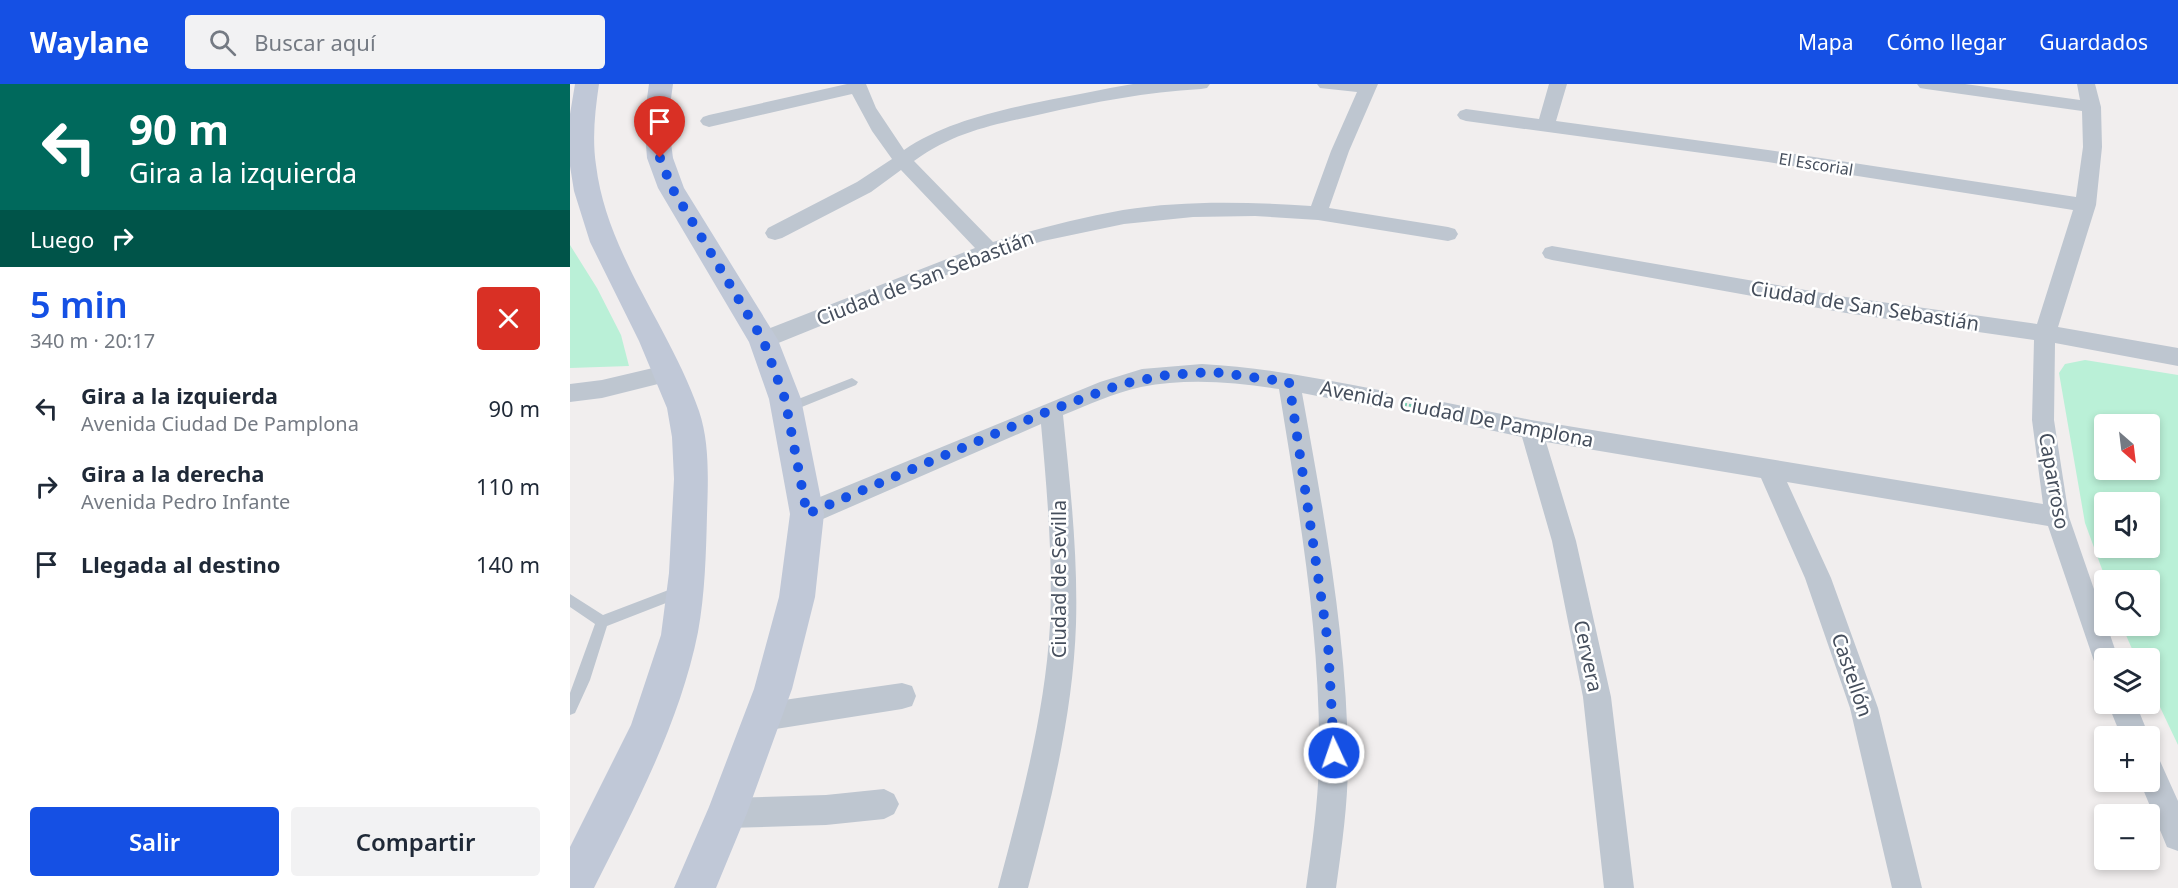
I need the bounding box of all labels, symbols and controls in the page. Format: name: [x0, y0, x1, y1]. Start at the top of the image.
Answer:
search box: [185, 15, 605, 69]
text: Waylane: [30, 23, 149, 61]
icon: search: [206, 26, 239, 59]
text: Buscar aquí: [254, 27, 376, 57]
text: Mapa: [1798, 28, 1853, 56]
text: Cómo llegar: [1886, 28, 2006, 56]
text: Guardados: [2039, 28, 2148, 56]
pin: [634, 96, 685, 158]
text: 90 m: [129, 100, 229, 157]
icon: arrive: [643, 105, 676, 138]
icon: left: [30, 108, 108, 186]
street label: El Escorial: [1777, 147, 1855, 181]
text: Gira a la izquierda: [129, 154, 357, 191]
icon: right: [106, 222, 139, 255]
text: Luego: [30, 224, 94, 254]
street label: Ciudad de San Sebastián: [812, 224, 1038, 332]
street label: Ciudad de San Sebastián: [1749, 274, 1981, 337]
text: 5 min: [30, 280, 128, 329]
button: close: [477, 287, 540, 350]
text: 340 m · 20:17: [30, 327, 155, 354]
street label: Avenida Ciudad De Pamplona: [1318, 374, 1596, 453]
text: Gira a la izquierda: [81, 380, 278, 410]
icon: left: [30, 392, 63, 425]
text: 90 m: [489, 393, 540, 423]
text: Avenida Ciudad De Pamplona: [81, 410, 359, 437]
north arrow: [2094, 414, 2160, 480]
map controls: [2094, 414, 2160, 870]
street label: Caparroso: [2033, 431, 2076, 531]
text: Gira a la derecha: [81, 458, 265, 488]
icon: right: [30, 470, 63, 503]
text: 110 m: [476, 471, 540, 501]
text: Avenida Pedro Infante: [81, 488, 290, 515]
button: sound: [2094, 492, 2160, 558]
street label: Ciudad de Sevilla: [1045, 500, 1072, 658]
icon: arrive: [30, 548, 63, 581]
text: Llegada al destino: [81, 549, 281, 579]
text: 140 m: [476, 549, 540, 579]
button: search: [2094, 570, 2160, 636]
street label: Cervera: [1568, 618, 1609, 694]
street label: Castellón: [1826, 629, 1879, 720]
button: layers: [2094, 648, 2160, 714]
position arrow: [1302, 721, 1366, 785]
button: +: [2094, 726, 2160, 792]
button: −: [2094, 804, 2160, 870]
button: Salir: [30, 807, 279, 876]
button: Compartir: [291, 807, 540, 876]

